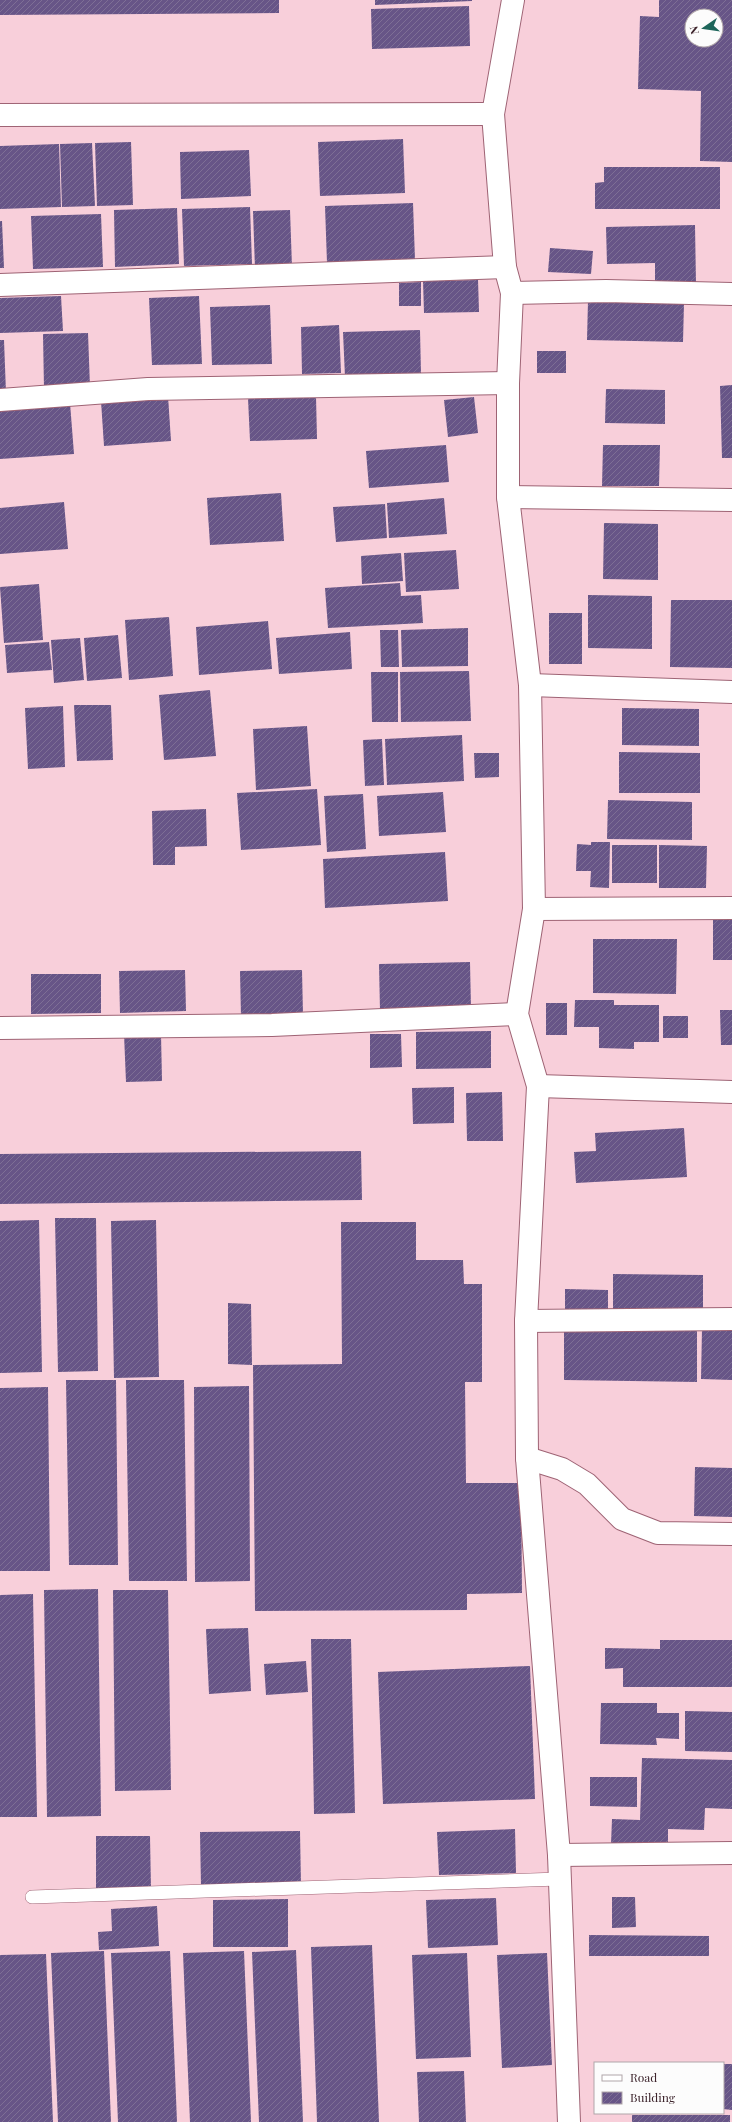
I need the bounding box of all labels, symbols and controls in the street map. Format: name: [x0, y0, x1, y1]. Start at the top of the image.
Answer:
north arrow: [684, 8, 724, 48]
text: N: [686, 25, 702, 36]
legend: [594, 2062, 724, 2114]
text: Road: [630, 2069, 657, 2085]
text: Building: [630, 2089, 676, 2105]

